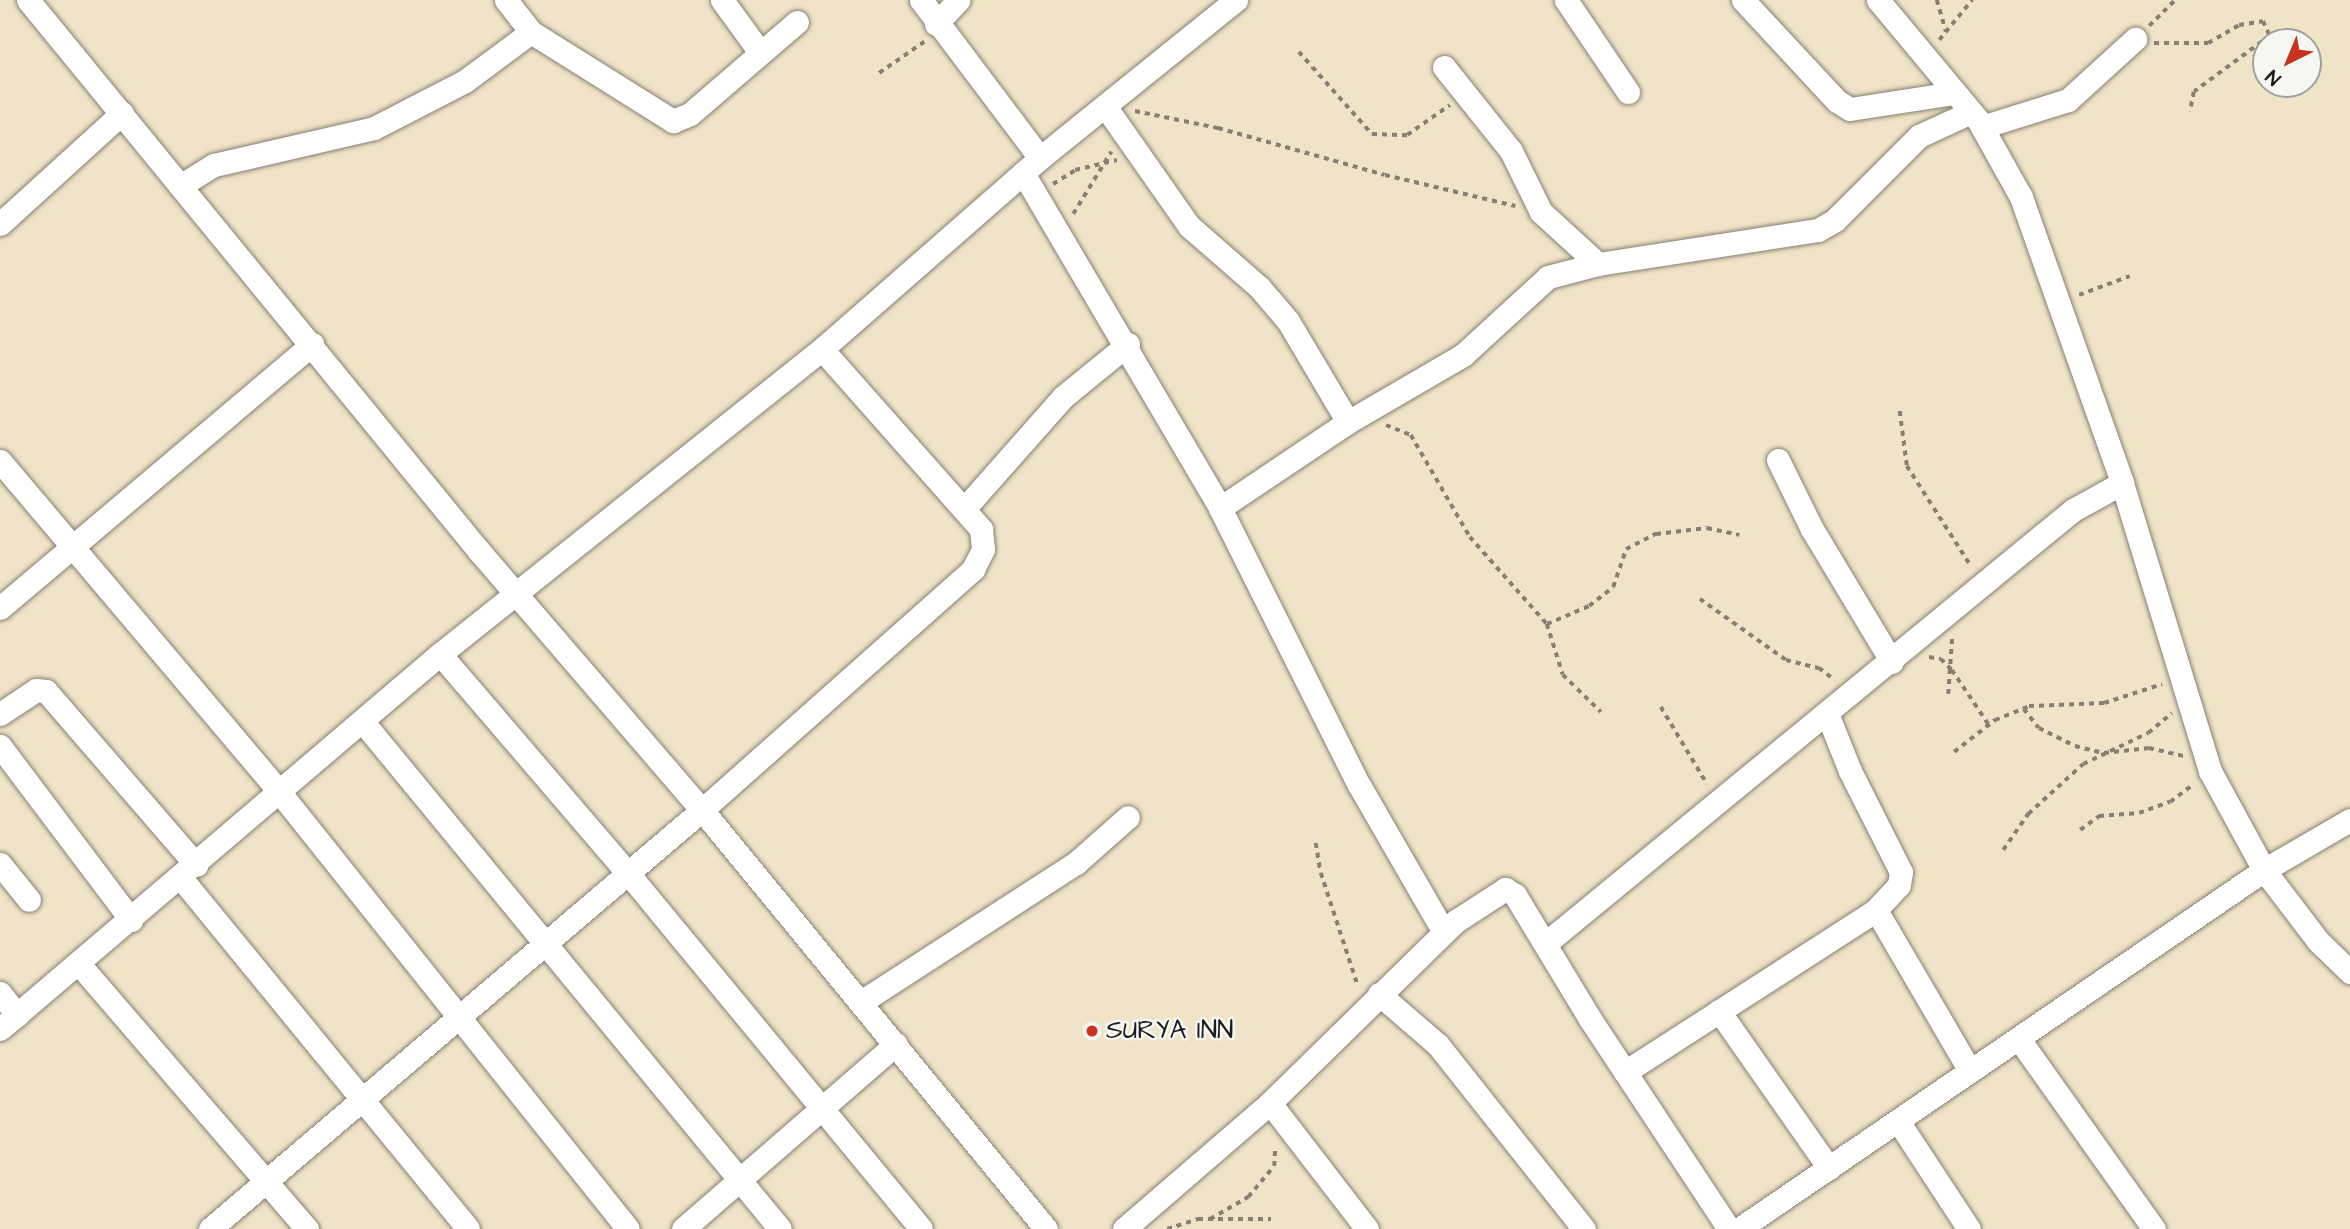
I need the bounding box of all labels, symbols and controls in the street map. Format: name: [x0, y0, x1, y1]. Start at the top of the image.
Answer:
north arrow: [2252, 28, 2322, 98]
text: N: [2260, 63, 2287, 91]
place label: SURYA INN: [1106, 1015, 1233, 1047]
marker: SURYA INN: [1084, 1023, 1100, 1039]

